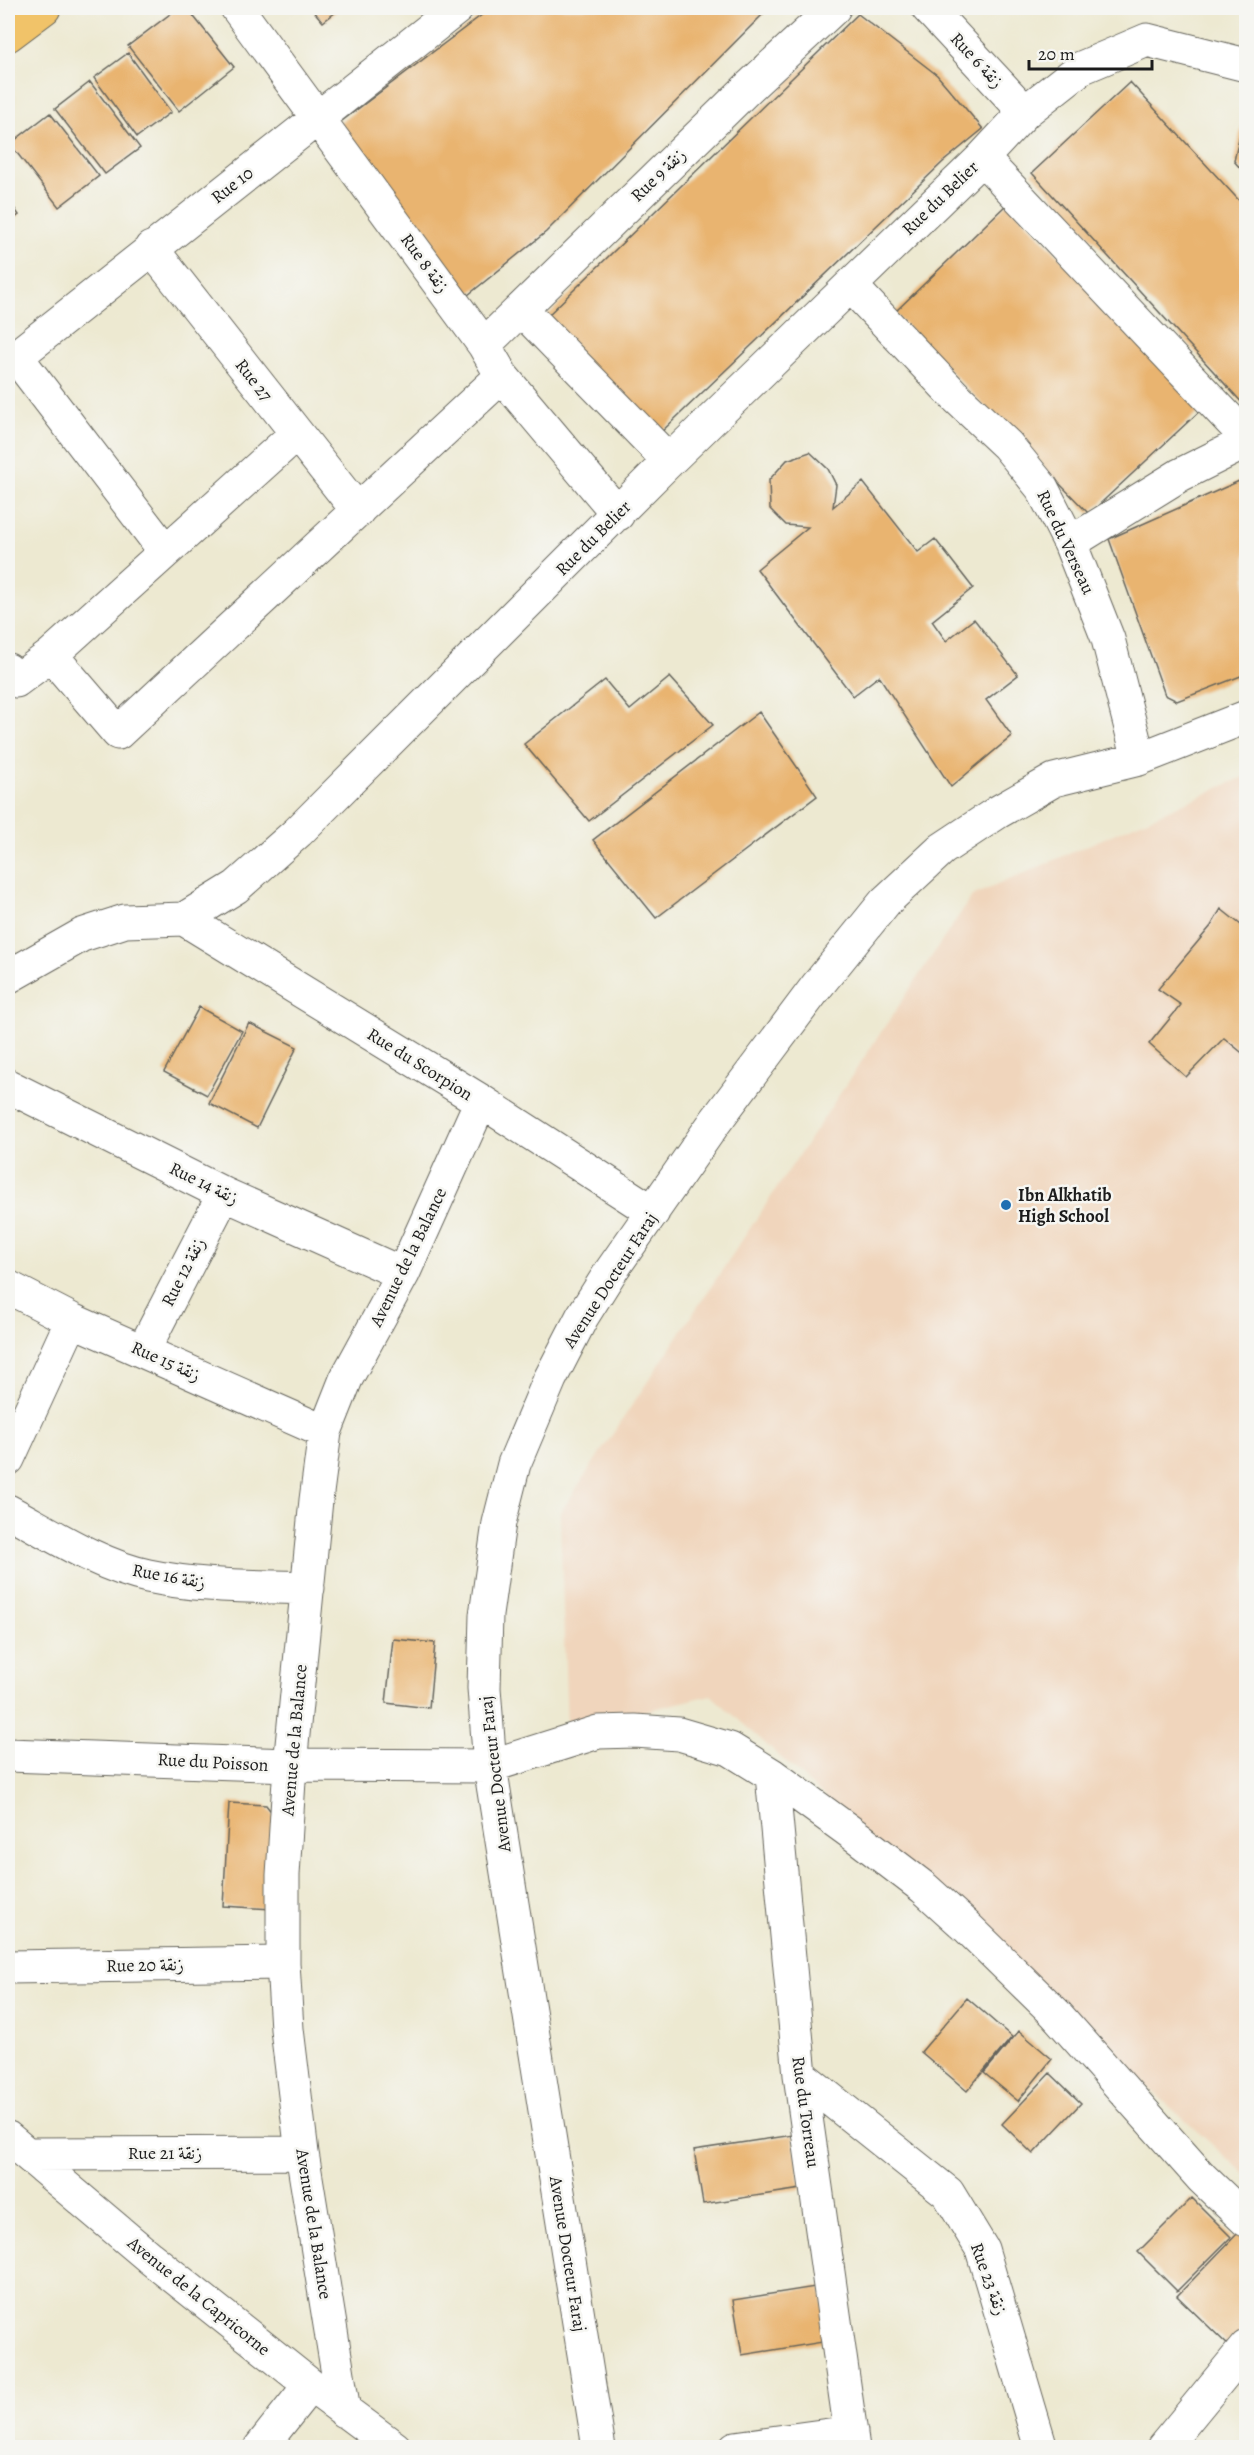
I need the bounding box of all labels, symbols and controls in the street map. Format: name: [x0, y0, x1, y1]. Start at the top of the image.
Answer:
street label: Rue 6 زنقة: [945, 27, 1009, 93]
scale bar: [1029, 33, 1152, 71]
text: 20 m: [1038, 42, 1075, 66]
street label: Rue 9 زنقة: [625, 143, 691, 207]
street label: Rue du Belier: [896, 155, 984, 241]
street label: Rue 10: [206, 161, 258, 209]
street label: Rue 8 زنقة: [395, 228, 455, 298]
street label: Rue 27: [230, 354, 278, 407]
street label: Rue du Verseau: [1031, 486, 1101, 598]
street label: Rue du Belier: [550, 495, 636, 581]
street label: Rue du Scorpion: [362, 1022, 478, 1106]
street label: Rue 14 زنقة: [166, 1156, 242, 1210]
street label: Avenue de la Balance: [363, 1183, 452, 1331]
place label: Ibn Alkhatib High School: [1018, 1183, 1111, 1228]
marker: Ibn Alkhatib High School: [999, 1198, 1013, 1212]
street label: Avenue Docteur Faraj: [557, 1208, 663, 1353]
street label: Rue 12 زنقة: [155, 1233, 211, 1311]
street label: Rue 15 زنقة: [128, 1335, 204, 1387]
street label: Rue 16 زنقة: [130, 1558, 208, 1594]
street label: Avenue de la Balance: [275, 1663, 313, 1818]
street label: Avenue Docteur Faraj: [474, 1695, 517, 1854]
street label: Rue du Poisson: [157, 1747, 269, 1777]
street label: Rue 20 زنقة: [106, 1952, 184, 1978]
street label: Rue du Torreau: [786, 2055, 826, 2170]
street label: Rue 21 زنقة: [128, 2141, 202, 2165]
street label: Avenue de la Balance: [290, 2146, 338, 2301]
street label: Avenue Docteur Faraj: [544, 2174, 592, 2333]
street label: Avenue de la Capricorne: [122, 2230, 275, 2361]
street label: Rue 23 زنقة: [965, 2239, 1013, 2319]

